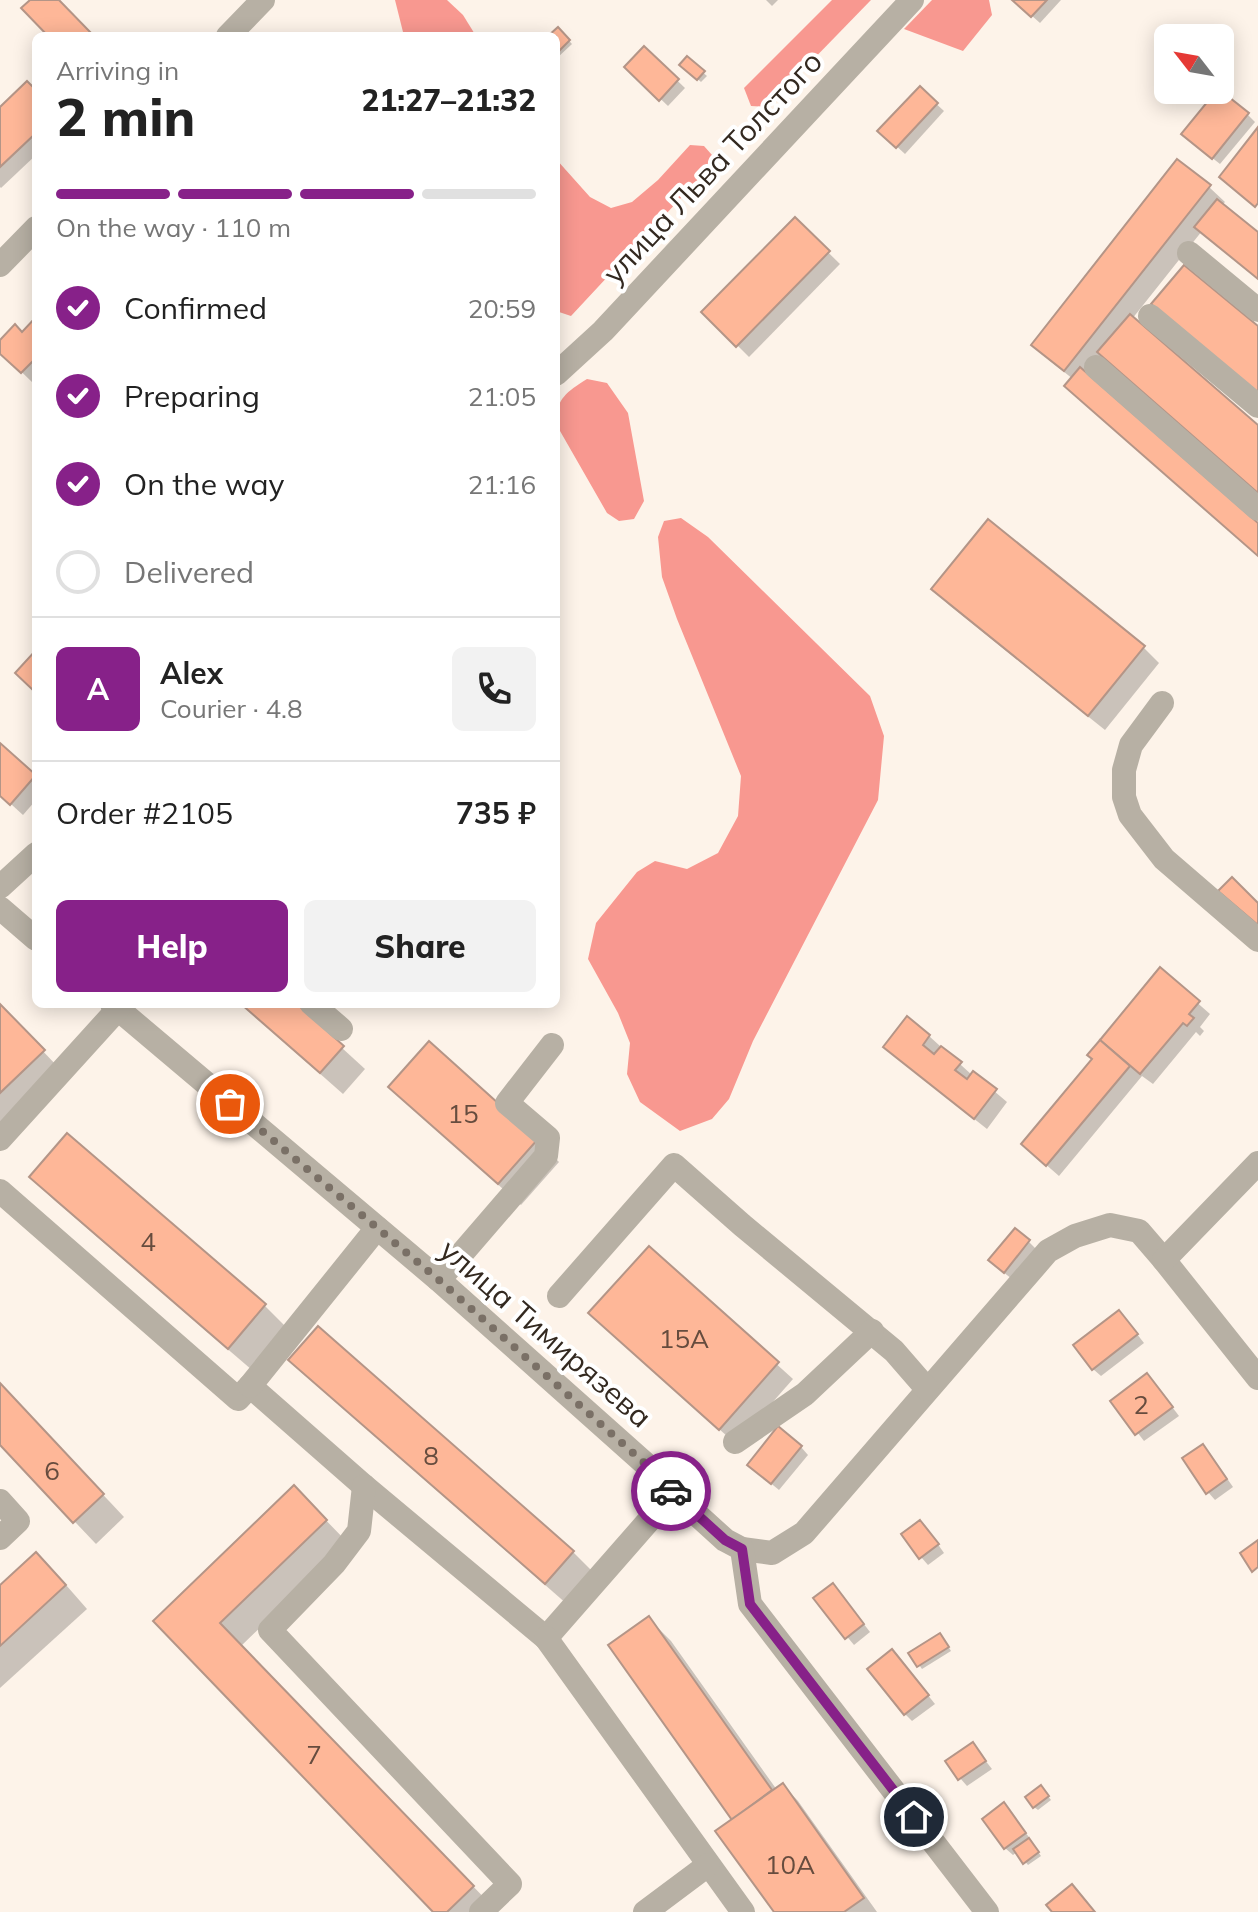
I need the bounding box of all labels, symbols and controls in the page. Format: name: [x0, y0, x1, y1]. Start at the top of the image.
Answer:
north arrow: [1154, 24, 1234, 104]
map controls: [1154, 24, 1234, 104]
street label: улица Льва Толстого: [594, 43, 830, 291]
text: Arriving in: [56, 54, 179, 87]
text: 21:27–21:32: [361, 81, 536, 119]
text: 2 min: [56, 84, 195, 149]
text: On the way · 110 m: [56, 211, 291, 244]
icon: check: [56, 286, 100, 330]
text: Confirmed: [124, 289, 267, 327]
text: 20:59: [468, 292, 536, 325]
icon: check: [56, 374, 100, 418]
text: Preparing: [124, 377, 260, 415]
text: 21:05: [468, 380, 536, 413]
icon: check: [56, 462, 100, 506]
text: On the way: [124, 465, 284, 503]
text: 21:16: [468, 468, 536, 501]
text: Delivered: [124, 553, 254, 591]
button: phone: [452, 647, 536, 731]
text: Alex: [160, 654, 223, 692]
text: A: [87, 670, 109, 708]
text: Courier · 4.8: [160, 692, 303, 725]
text: Order #2105: [56, 794, 233, 832]
text: 735 ₽: [456, 794, 536, 832]
button: Help: [56, 900, 288, 992]
button: Share: [304, 900, 536, 992]
pin: [196, 1070, 264, 1138]
icon: bag: [208, 1082, 252, 1126]
house number: 15: [447, 1097, 479, 1130]
house number: 4: [140, 1225, 156, 1258]
street label: улица Тимирязева: [432, 1231, 660, 1435]
house number: 15А: [659, 1322, 709, 1355]
house number: 2: [1133, 1388, 1149, 1421]
house number: 8: [423, 1439, 439, 1472]
courier: [631, 1451, 711, 1531]
house number: 6: [44, 1454, 60, 1487]
icon: car: [649, 1469, 693, 1513]
house number: 7: [306, 1738, 322, 1771]
pin: [880, 1783, 948, 1851]
icon: home: [892, 1795, 936, 1839]
house number: 10А: [765, 1848, 815, 1881]

